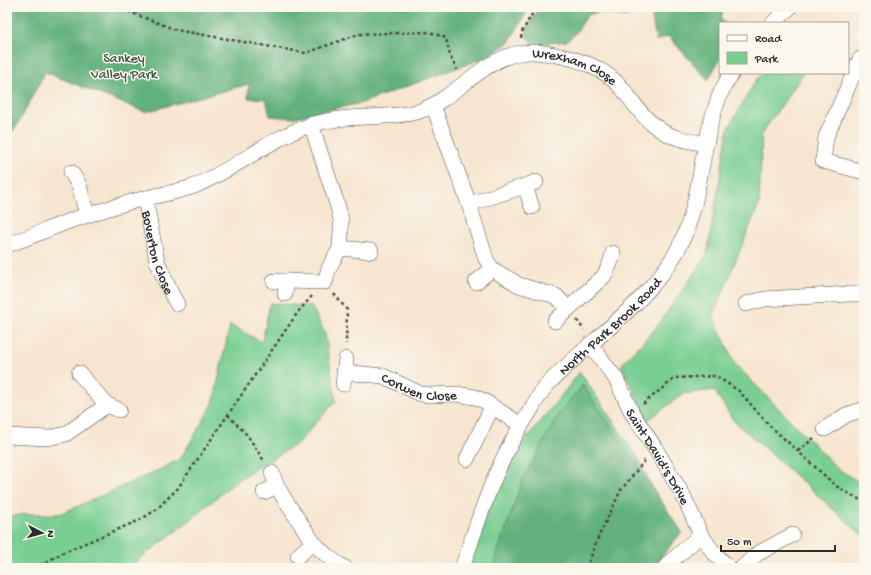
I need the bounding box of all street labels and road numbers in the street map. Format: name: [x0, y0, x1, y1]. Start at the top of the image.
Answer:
street label: Wrexham Close: [532, 46, 620, 91]
street label: Boverton Close: [136, 209, 177, 298]
street label: North Park Brook Road: [556, 274, 668, 380]
street label: Corwen Close: [378, 370, 458, 406]
street label: Saint David's Drive: [620, 407, 693, 509]

